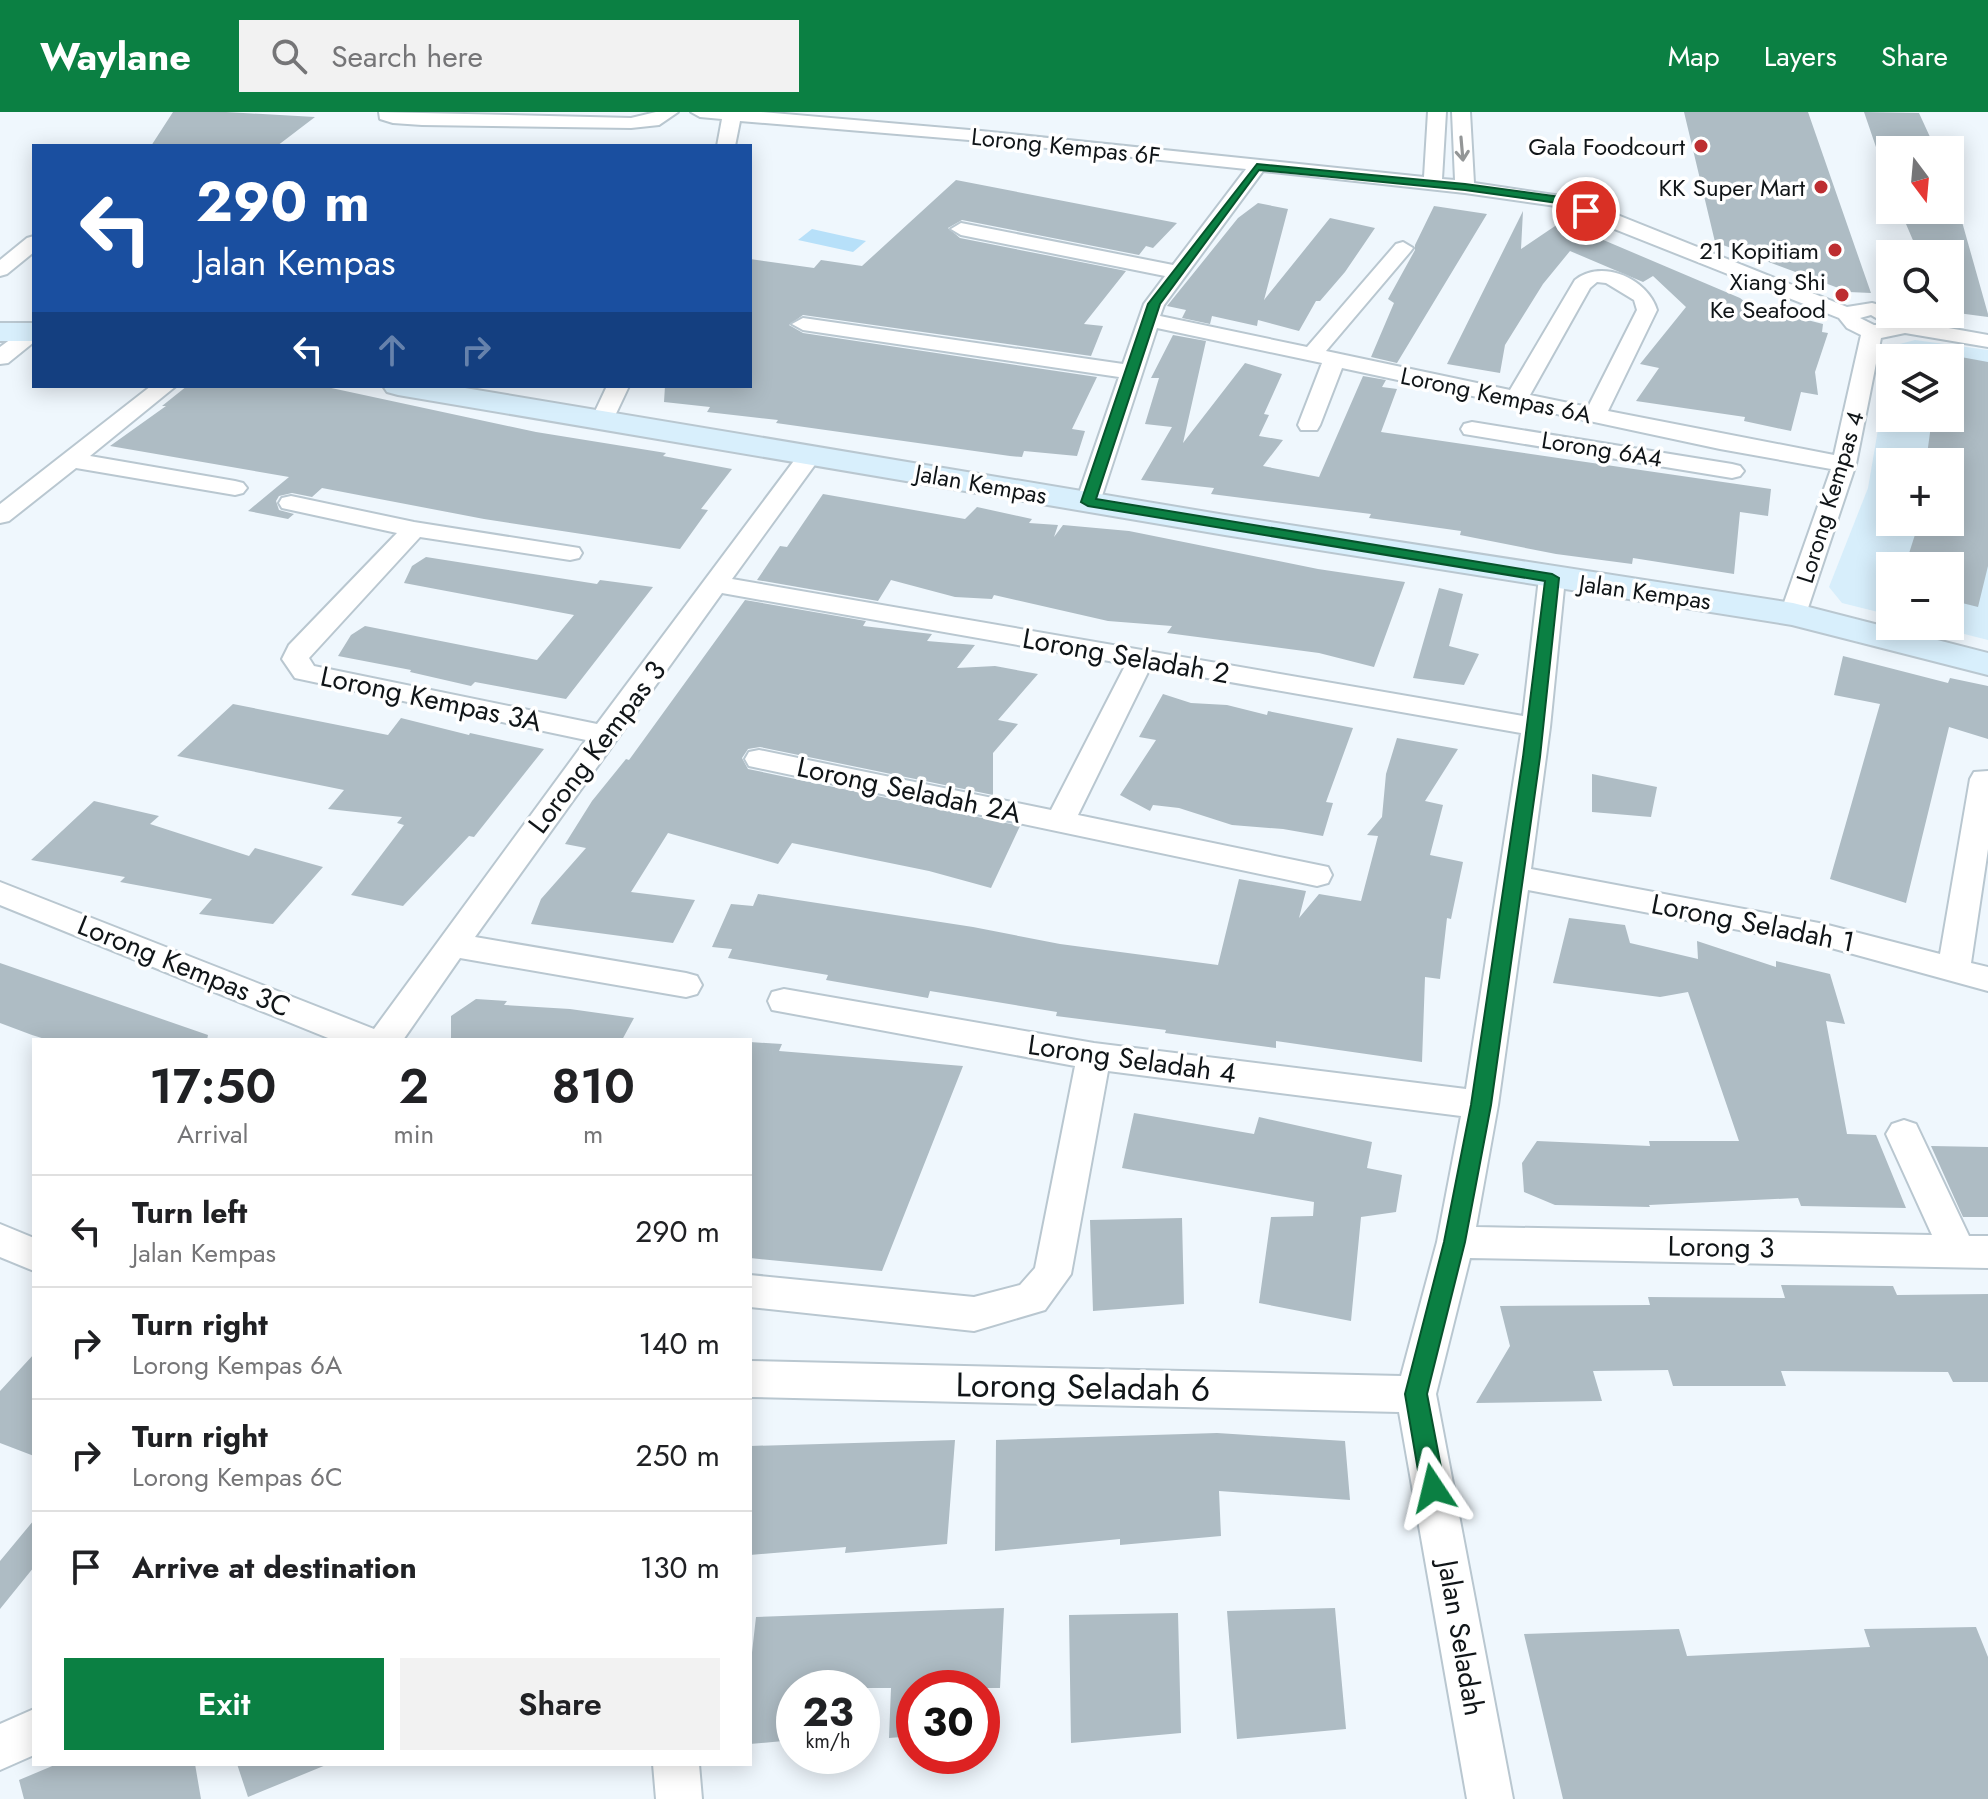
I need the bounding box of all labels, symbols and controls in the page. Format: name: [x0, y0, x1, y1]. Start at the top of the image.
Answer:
search box: [239, 20, 799, 92]
text: Waylane: [40, 29, 191, 84]
icon: search: [267, 34, 311, 78]
text: Search here: [331, 35, 483, 78]
text: Map: [1668, 36, 1720, 77]
text: Layers: [1764, 36, 1837, 77]
text: Share: [1881, 36, 1948, 77]
street label: Lorong Kempas 6F: [970, 119, 1162, 173]
place label: Gala Foodcourt: [1528, 129, 1685, 164]
one-way arrow: [1455, 135, 1470, 162]
north arrow: [1876, 136, 1964, 224]
map controls: [1876, 136, 1964, 640]
marker: Gala Foodcourt: [1692, 137, 1710, 155]
text: 290 m: [196, 161, 370, 242]
place label: KK Super Mart: [1658, 170, 1805, 205]
icon: left: [64, 176, 168, 280]
pin: [1552, 177, 1620, 245]
marker: KK Super Mart: [1812, 178, 1830, 196]
icon: arrive: [1564, 189, 1608, 233]
place label: 21 Kopitiam: [1699, 233, 1819, 268]
text: Jalan Kempas: [196, 236, 395, 288]
button: search: [1876, 240, 1964, 328]
marker: 21 Kopitiam: [1826, 241, 1844, 259]
place label: Xiang Shi Ke Seafood: [1710, 264, 1826, 327]
marker: Xiang Shi Ke Seafood: [1833, 286, 1851, 304]
icon: left: [286, 328, 330, 372]
icon: ahead: [370, 328, 414, 372]
icon: right: [454, 328, 498, 372]
button: layers: [1876, 344, 1964, 432]
street label: Lorong Kempas 6A: [1397, 358, 1595, 432]
street label: Lorong Kempas 4: [1787, 407, 1873, 587]
street label: Lorong 6A4: [1539, 422, 1665, 476]
button: +: [1876, 448, 1964, 536]
street label: Jalan Kempas: [910, 455, 1050, 513]
button: −: [1876, 552, 1964, 640]
street label: Jalan Kempas: [1574, 565, 1713, 619]
street label: Lorong Seladah 2: [1019, 618, 1233, 694]
street label: Lorong Kempas 3: [518, 652, 676, 842]
street label: Lorong Kempas 3A: [317, 656, 546, 743]
street label: Lorong Seladah 2A: [793, 746, 1025, 834]
street label: Lorong Seladah 1: [1648, 883, 1858, 963]
street label: Lorong Kempas 3C: [71, 905, 297, 1027]
street label: Lorong Seladah 4: [1025, 1024, 1239, 1094]
text: 17:50: [149, 1052, 276, 1121]
text: 2: [399, 1052, 429, 1121]
text: 810: [551, 1052, 635, 1121]
text: Arrival: [177, 1115, 249, 1153]
text: min: [394, 1115, 434, 1153]
text: m: [583, 1115, 603, 1153]
text: Turn left: [132, 1191, 247, 1234]
icon: left: [64, 1209, 108, 1253]
text: 290 m: [635, 1210, 720, 1253]
street label: Lorong 3: [1667, 1226, 1775, 1268]
text: Jalan Kempas: [132, 1234, 276, 1272]
text: Turn right: [132, 1303, 268, 1346]
icon: right: [64, 1321, 108, 1365]
text: 140 m: [639, 1322, 720, 1365]
text: Lorong Kempas 6A: [132, 1346, 342, 1384]
street label: Lorong Seladah 6: [955, 1360, 1211, 1414]
text: Turn right: [132, 1415, 268, 1458]
icon: right: [64, 1433, 108, 1477]
text: 250 m: [636, 1434, 720, 1477]
position arrow: [1391, 1446, 1475, 1530]
text: Lorong Kempas 6C: [132, 1458, 343, 1496]
icon: arrive: [64, 1545, 108, 1589]
text: Arrive at destination: [132, 1546, 417, 1589]
text: 130 m: [640, 1546, 720, 1589]
street label: Jalan Seladah: [1426, 1553, 1495, 1719]
button: Exit: [64, 1658, 384, 1750]
button: Share: [400, 1658, 720, 1750]
speed limit sign: 30: [896, 1670, 1000, 1774]
text: 23: [802, 1683, 854, 1741]
text: km/h: [805, 1727, 851, 1756]

